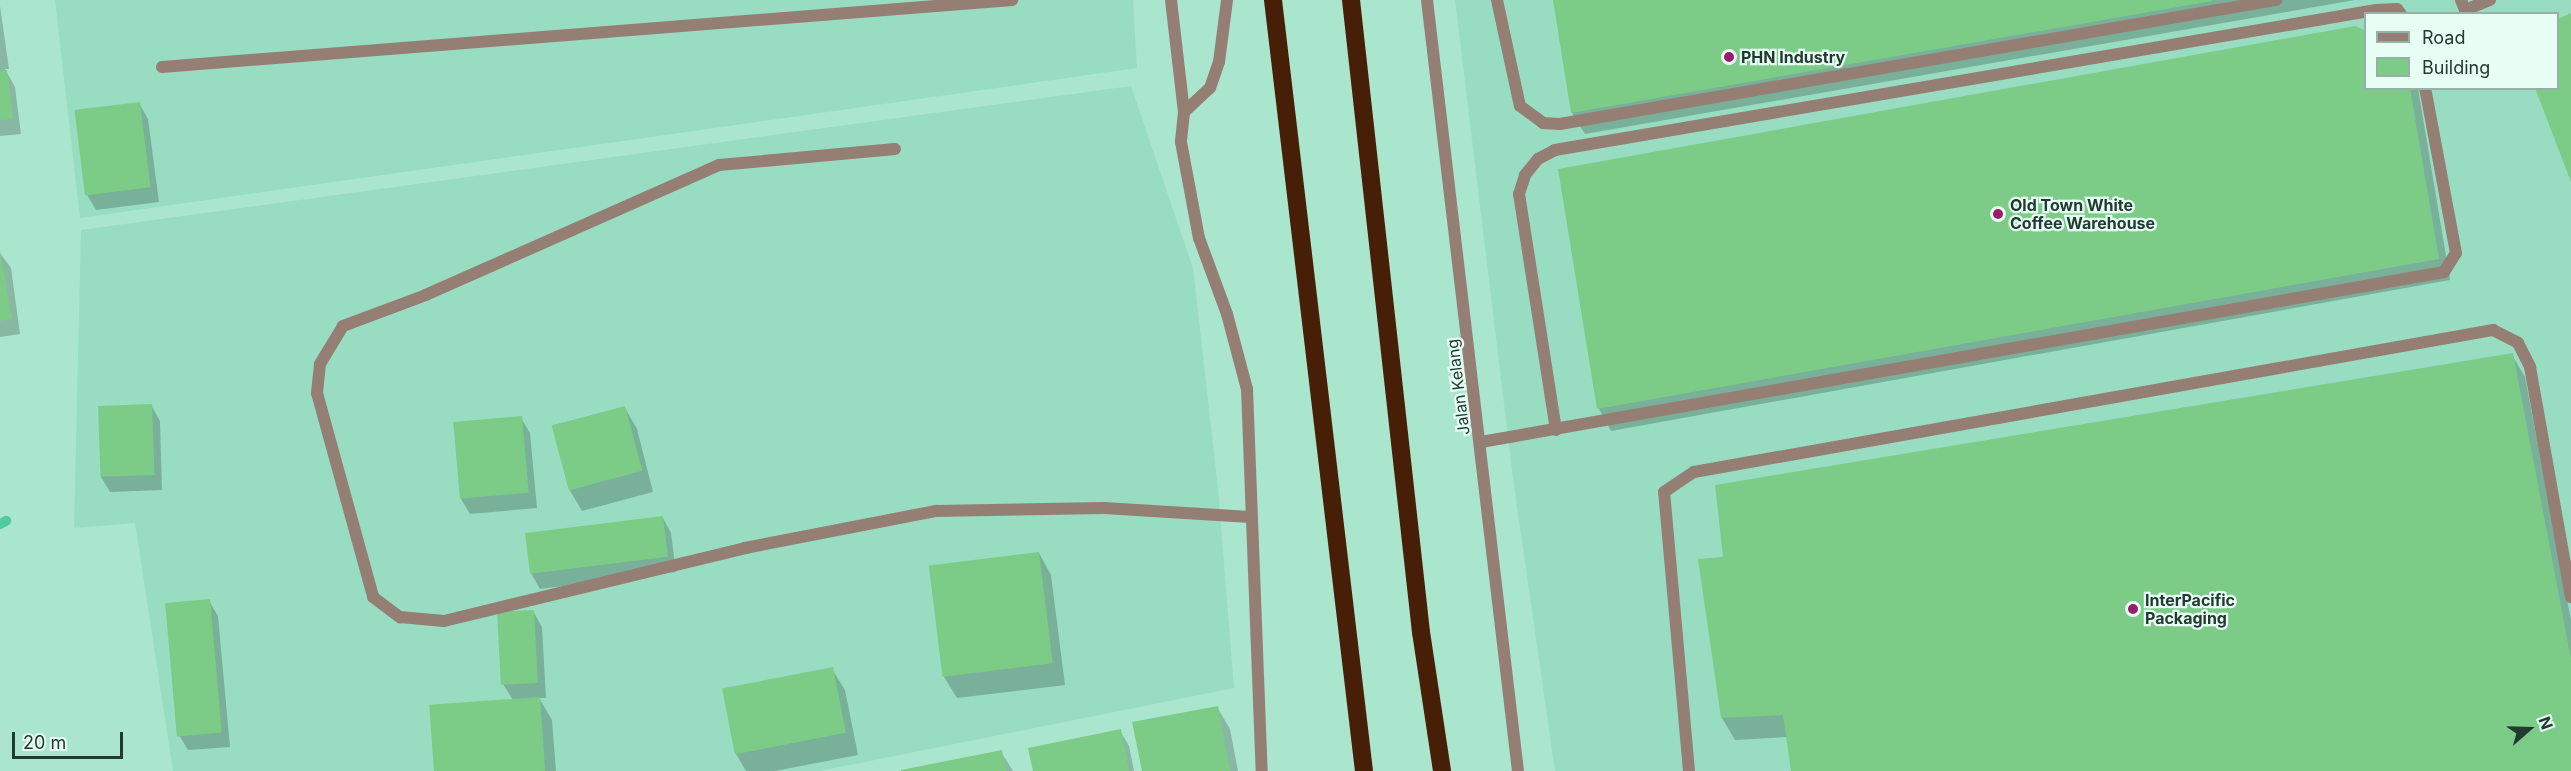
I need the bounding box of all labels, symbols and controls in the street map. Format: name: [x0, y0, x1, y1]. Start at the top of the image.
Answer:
legend: [2364, 12, 2559, 90]
text: Road: [2422, 27, 2465, 48]
place label: PHN Industry: [1741, 47, 1845, 67]
marker: PHN Industry: [1722, 50, 1736, 64]
text: Building: [2422, 57, 2490, 78]
place label: Old Town White Coffee Warehouse: [2010, 195, 2155, 233]
marker: Old Town White Coffee Warehouse: [1991, 207, 2005, 221]
street label: Jalan Kelang: [1443, 338, 1473, 436]
place label: InterPacific Packaging: [2145, 590, 2235, 628]
marker: InterPacific Packaging: [2126, 602, 2140, 616]
north arrow: [2499, 699, 2559, 759]
text: N: [2534, 714, 2557, 732]
scale bar: [15, 720, 126, 758]
text: 20 m: [23, 732, 66, 753]

